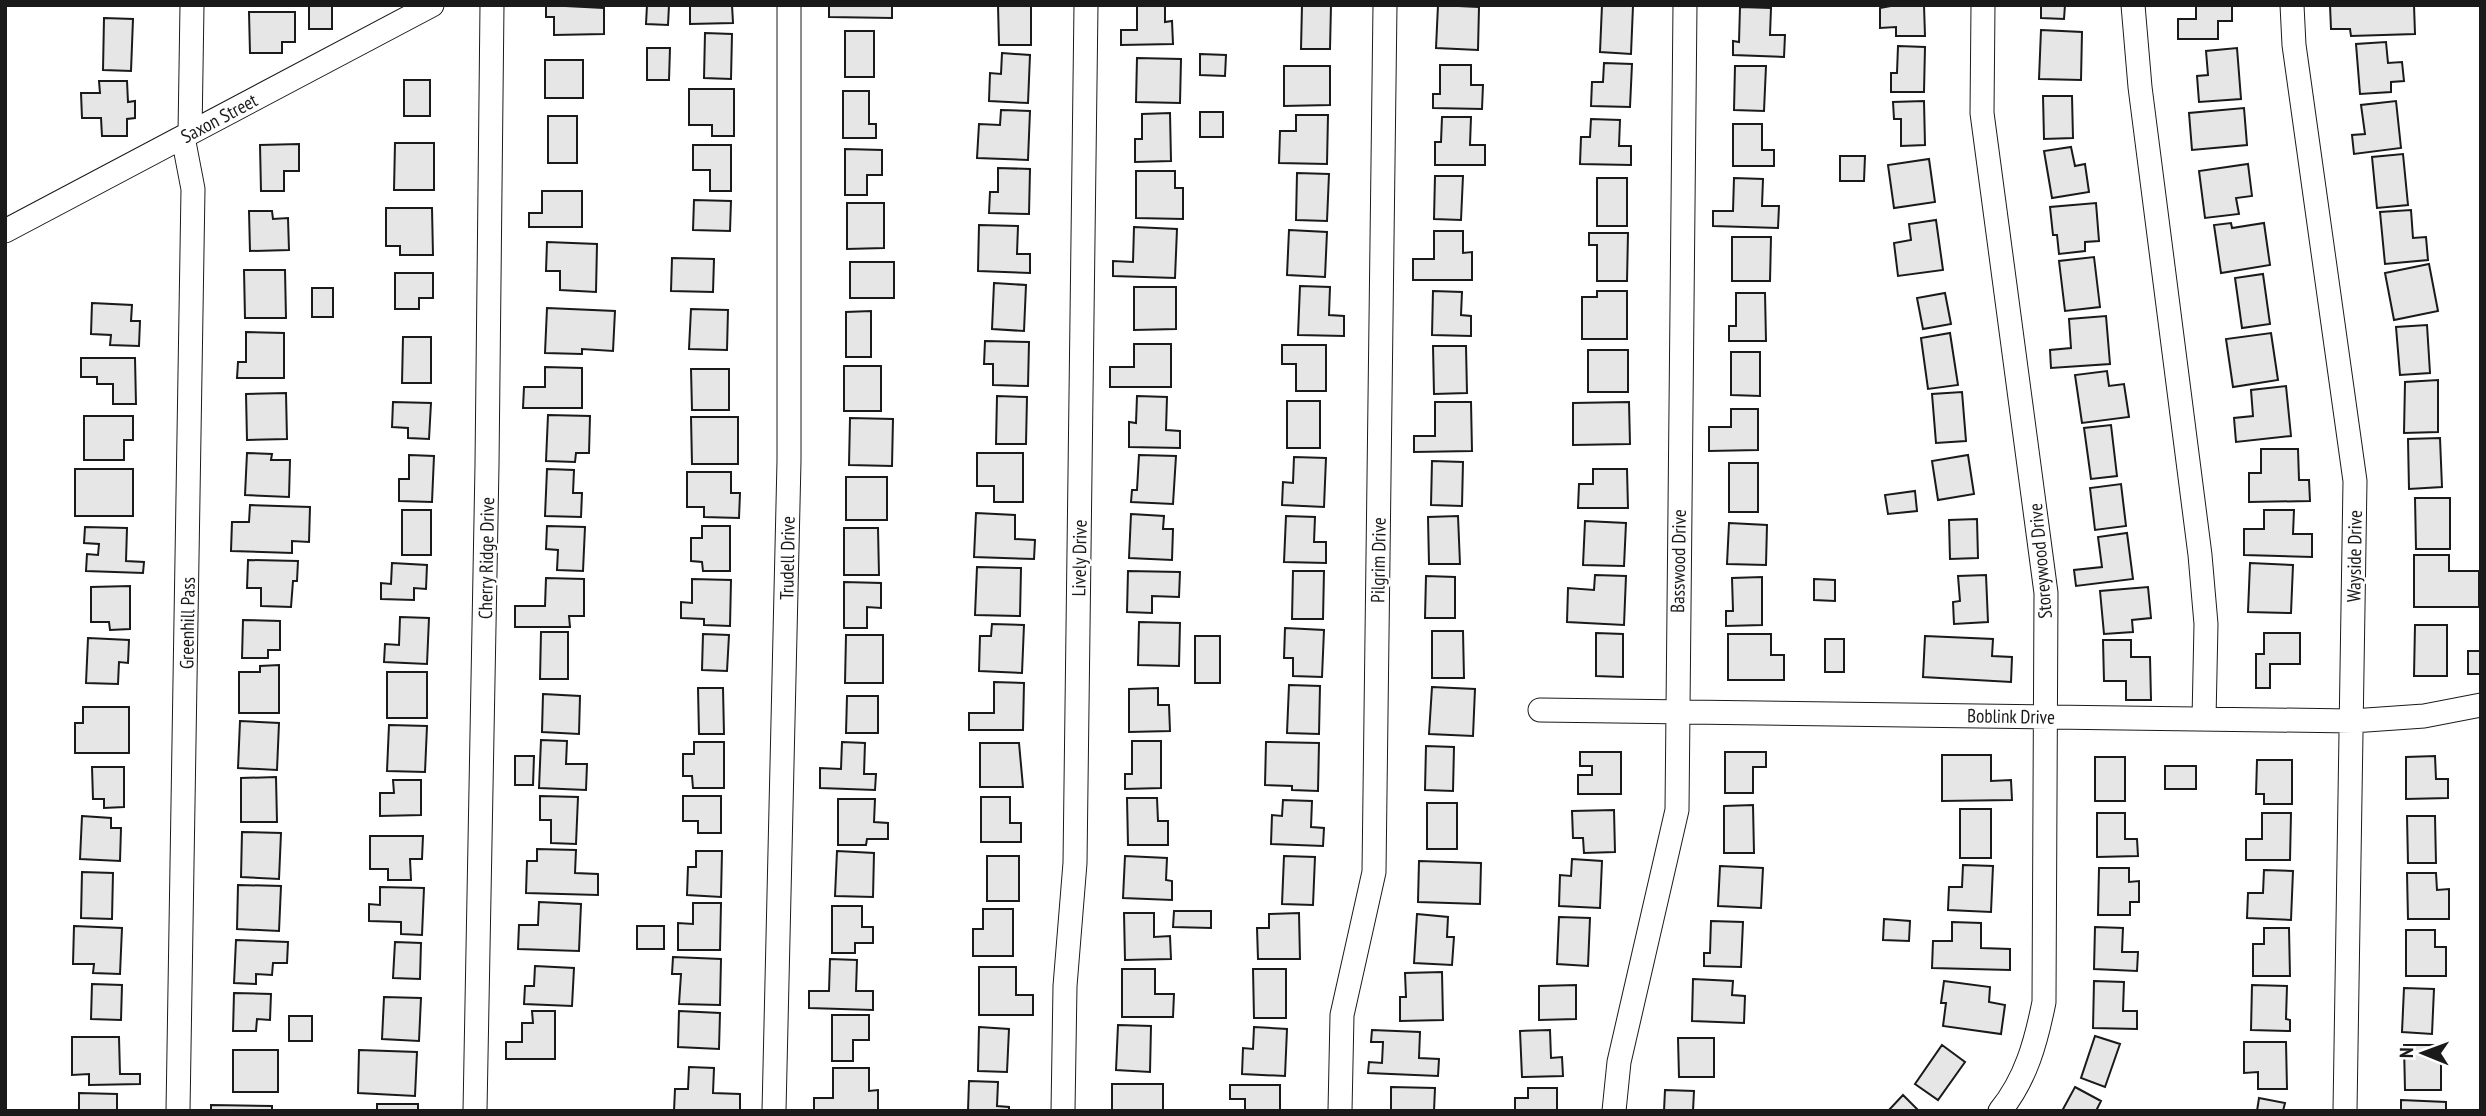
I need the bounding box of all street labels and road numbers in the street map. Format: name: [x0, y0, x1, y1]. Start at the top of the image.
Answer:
street label: Saxon Street: [177, 88, 262, 148]
street label: Cherry Ridge Drive: [473, 497, 499, 619]
street label: Storeywood Drive: [2023, 502, 2057, 620]
street label: Basswood Drive: [1665, 509, 1691, 613]
street label: Wayside Drive: [2341, 510, 2367, 602]
street label: Trudell Drive: [774, 516, 800, 600]
street label: Pilgrim Drive: [1365, 517, 1391, 603]
street label: Lively Drive: [1066, 519, 1092, 597]
street label: Greenhill Pass: [174, 577, 200, 669]
street label: Boblink Drive: [1967, 703, 2055, 729]

